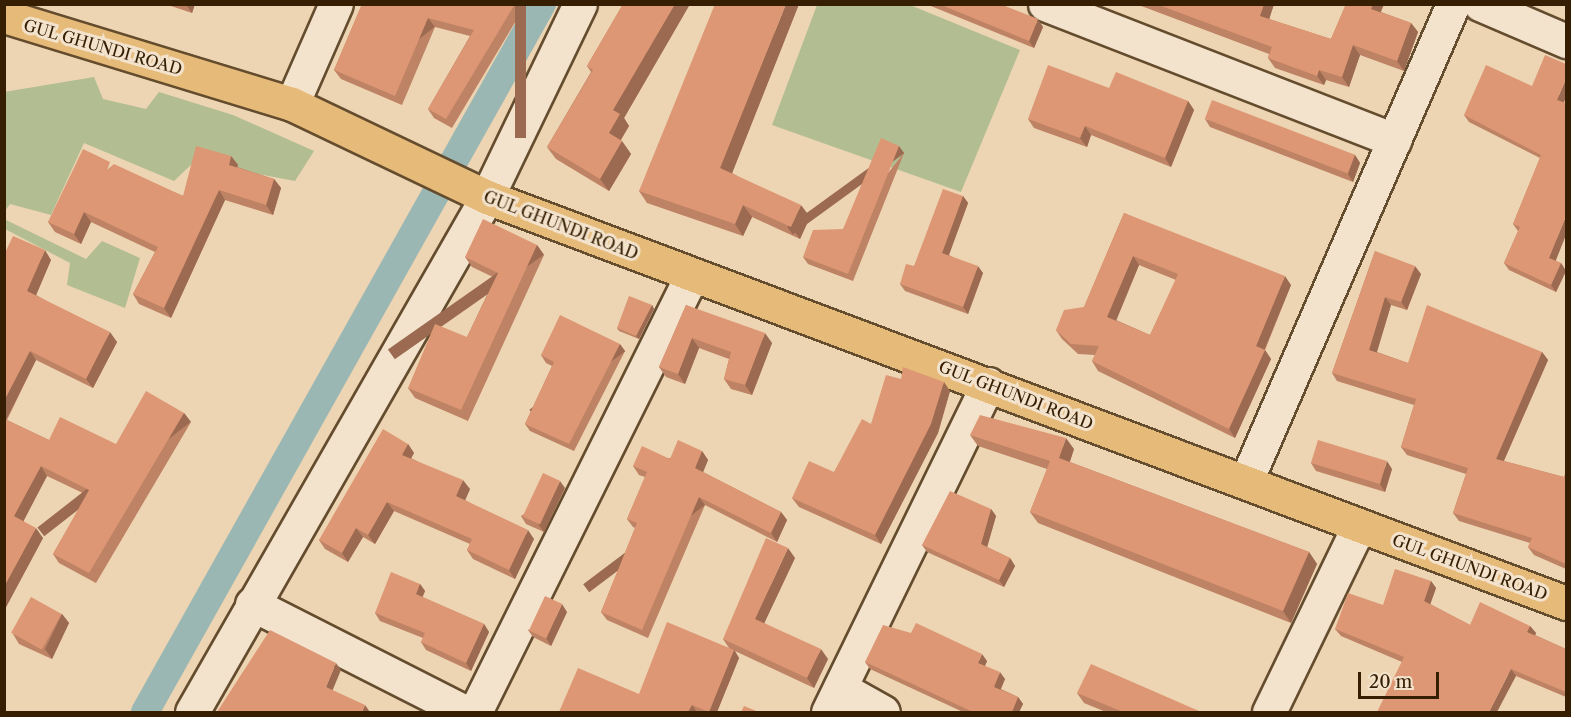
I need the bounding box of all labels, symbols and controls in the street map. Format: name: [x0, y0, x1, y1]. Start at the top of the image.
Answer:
street label: GUL GHUNDI ROAD: [21, 15, 185, 79]
street label: GUL GHUNDI ROAD: [481, 187, 641, 263]
street label: GUL GHUNDI ROAD: [936, 357, 1096, 433]
street label: GUL GHUNDI ROAD: [1389, 530, 1551, 604]
scale bar: [1361, 660, 1442, 698]
text: 20 m: [1369, 671, 1412, 693]

